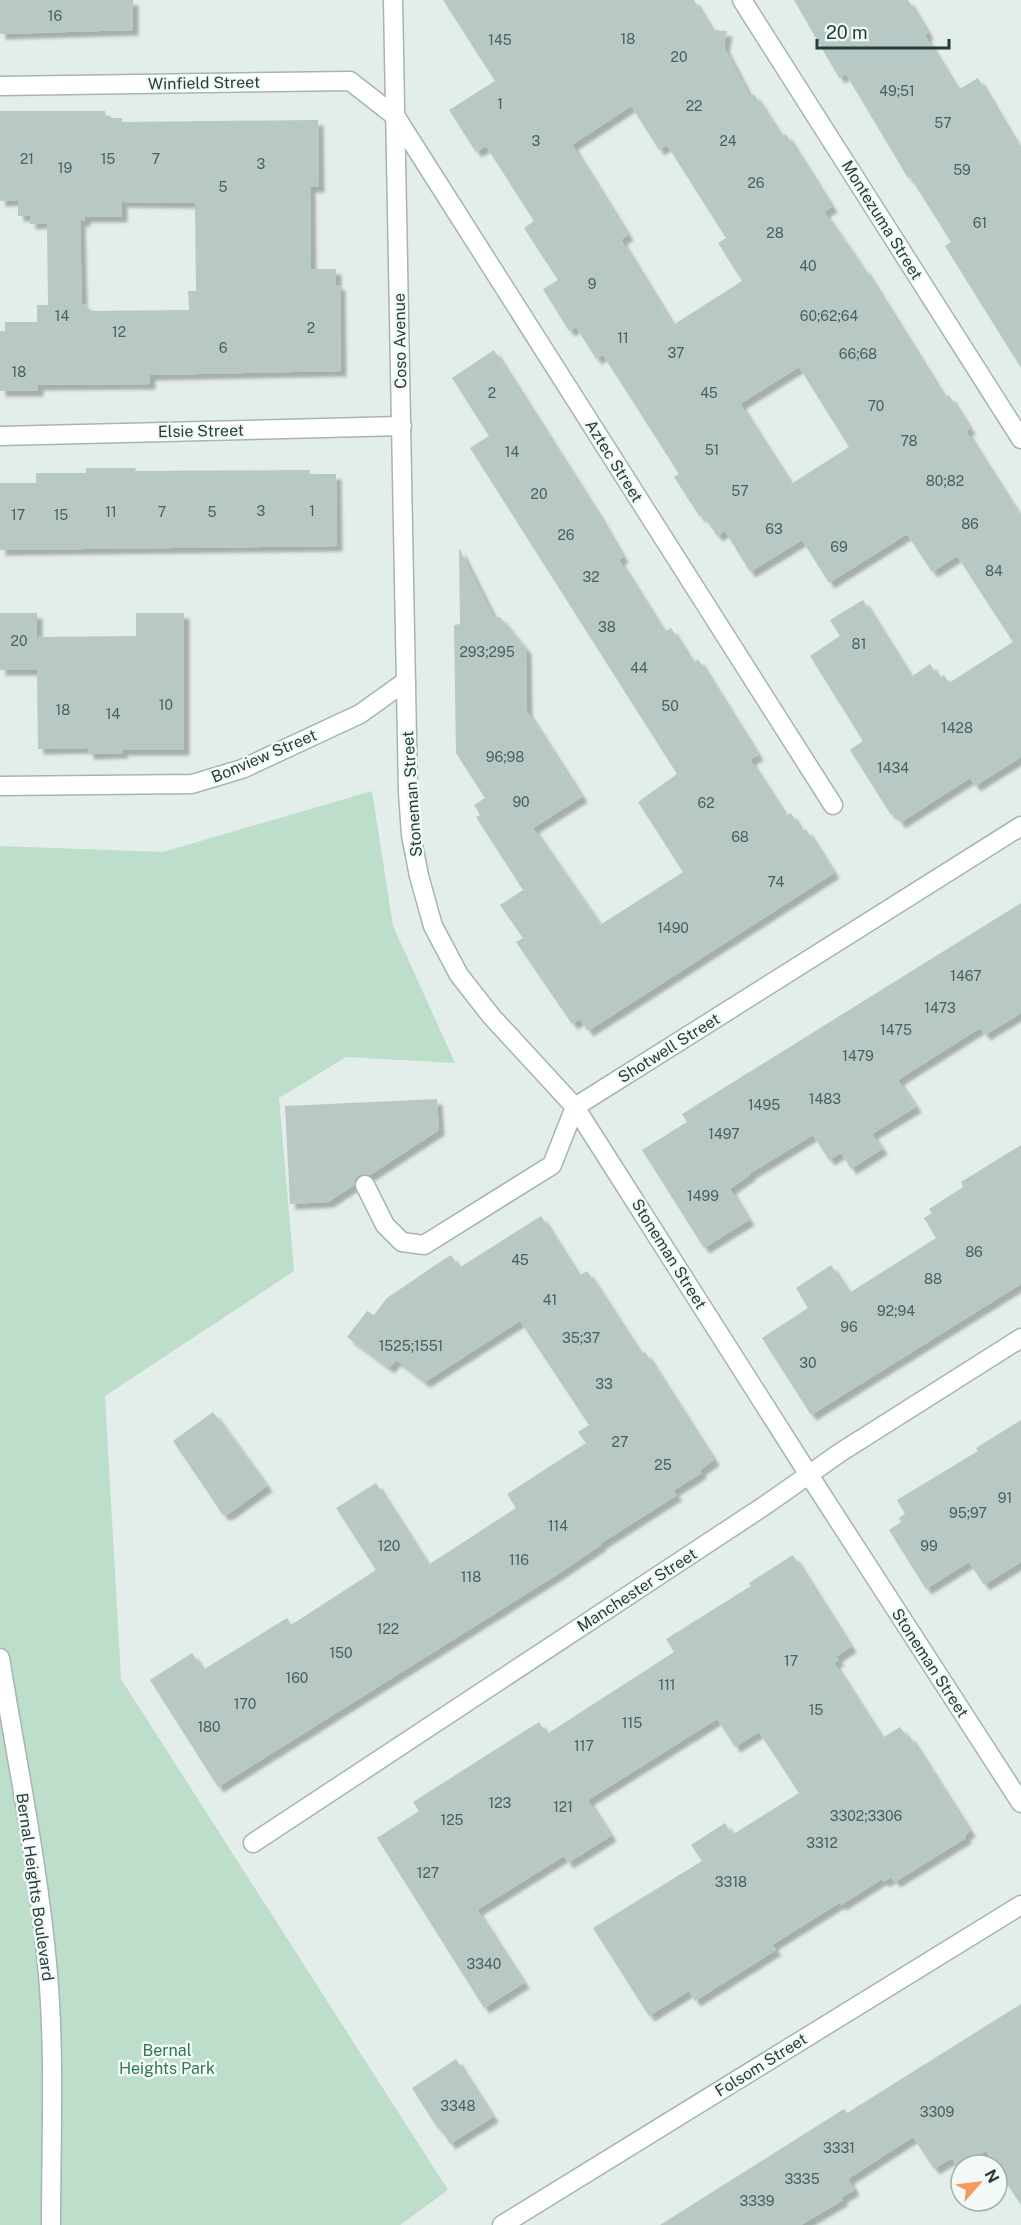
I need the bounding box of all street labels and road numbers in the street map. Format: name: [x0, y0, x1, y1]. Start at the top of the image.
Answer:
street label: Winfield Street: [148, 73, 260, 93]
street label: Montezuma Street: [838, 157, 926, 283]
street label: Coso Avenue: [390, 293, 410, 389]
street label: Aztec Street: [581, 416, 647, 506]
street label: Elsie Street: [158, 421, 244, 441]
street label: Bonview Street: [208, 725, 320, 787]
street label: Stoneman Street: [398, 730, 426, 858]
street label: Shotwell Street: [615, 1009, 723, 1087]
street label: Stoneman Street: [627, 1195, 711, 1313]
street label: Manchester Street: [574, 1544, 700, 1636]
street label: Stoneman Street: [888, 1605, 972, 1721]
street label: Bernal Heights Boulevard: [12, 1792, 58, 1982]
street label: Folsom Street: [712, 2029, 810, 2101]

